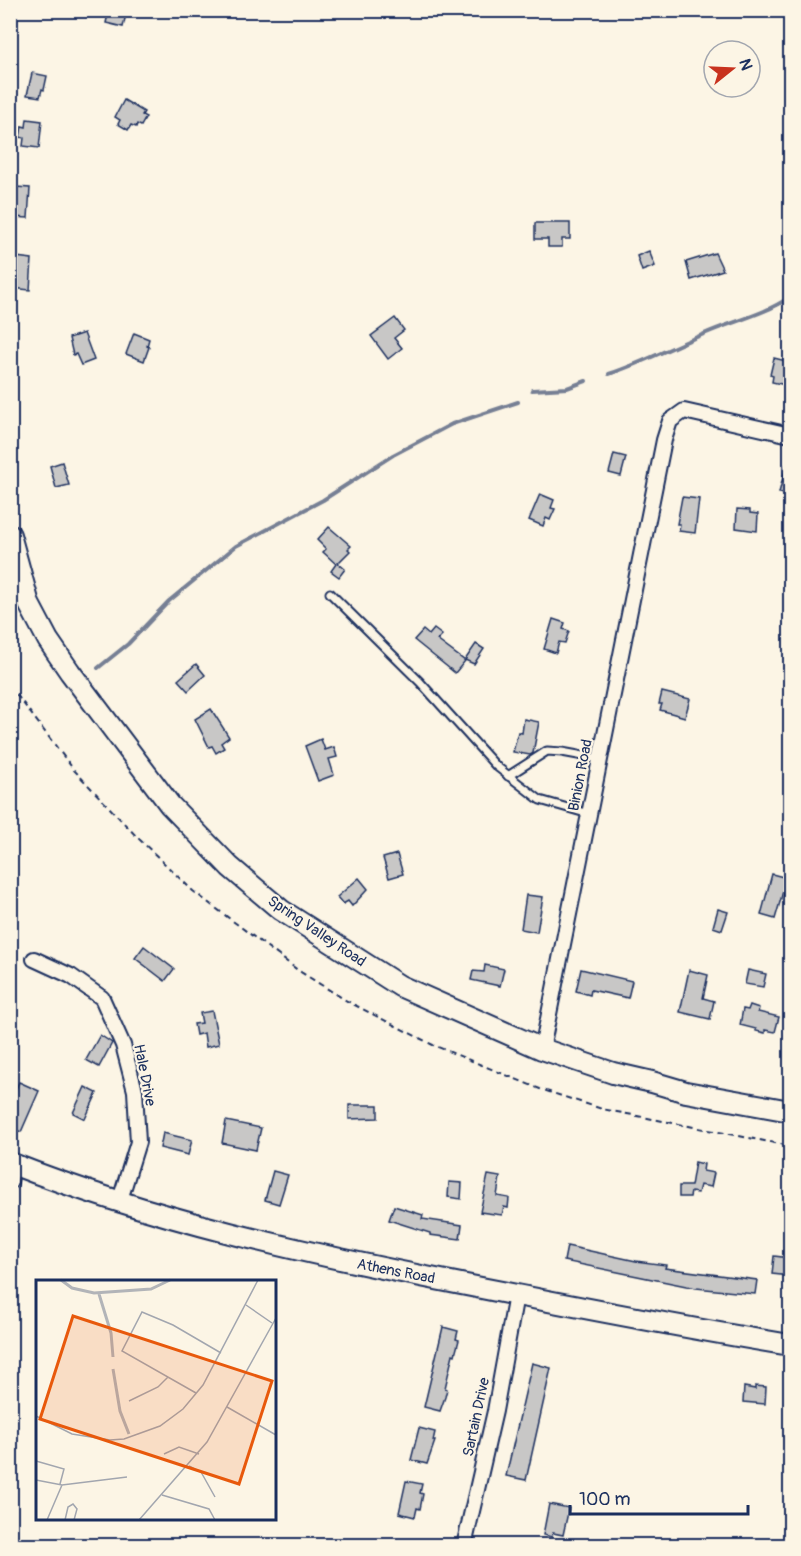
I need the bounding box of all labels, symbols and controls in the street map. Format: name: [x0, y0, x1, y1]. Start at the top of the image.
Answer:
north arrow: [702, 39, 762, 99]
text: N: [734, 56, 757, 73]
street label: Binion Road: [564, 738, 597, 813]
street label: Spring Valley Road: [264, 892, 369, 971]
street label: Hale Drive: [129, 1042, 160, 1108]
street label: Athens Road: [355, 1255, 437, 1288]
inset map: [36, 1280, 276, 1520]
street label: Sartain Drive: [459, 1375, 494, 1458]
scale bar: [570, 1478, 748, 1516]
text: 100 m: [579, 1488, 631, 1511]

